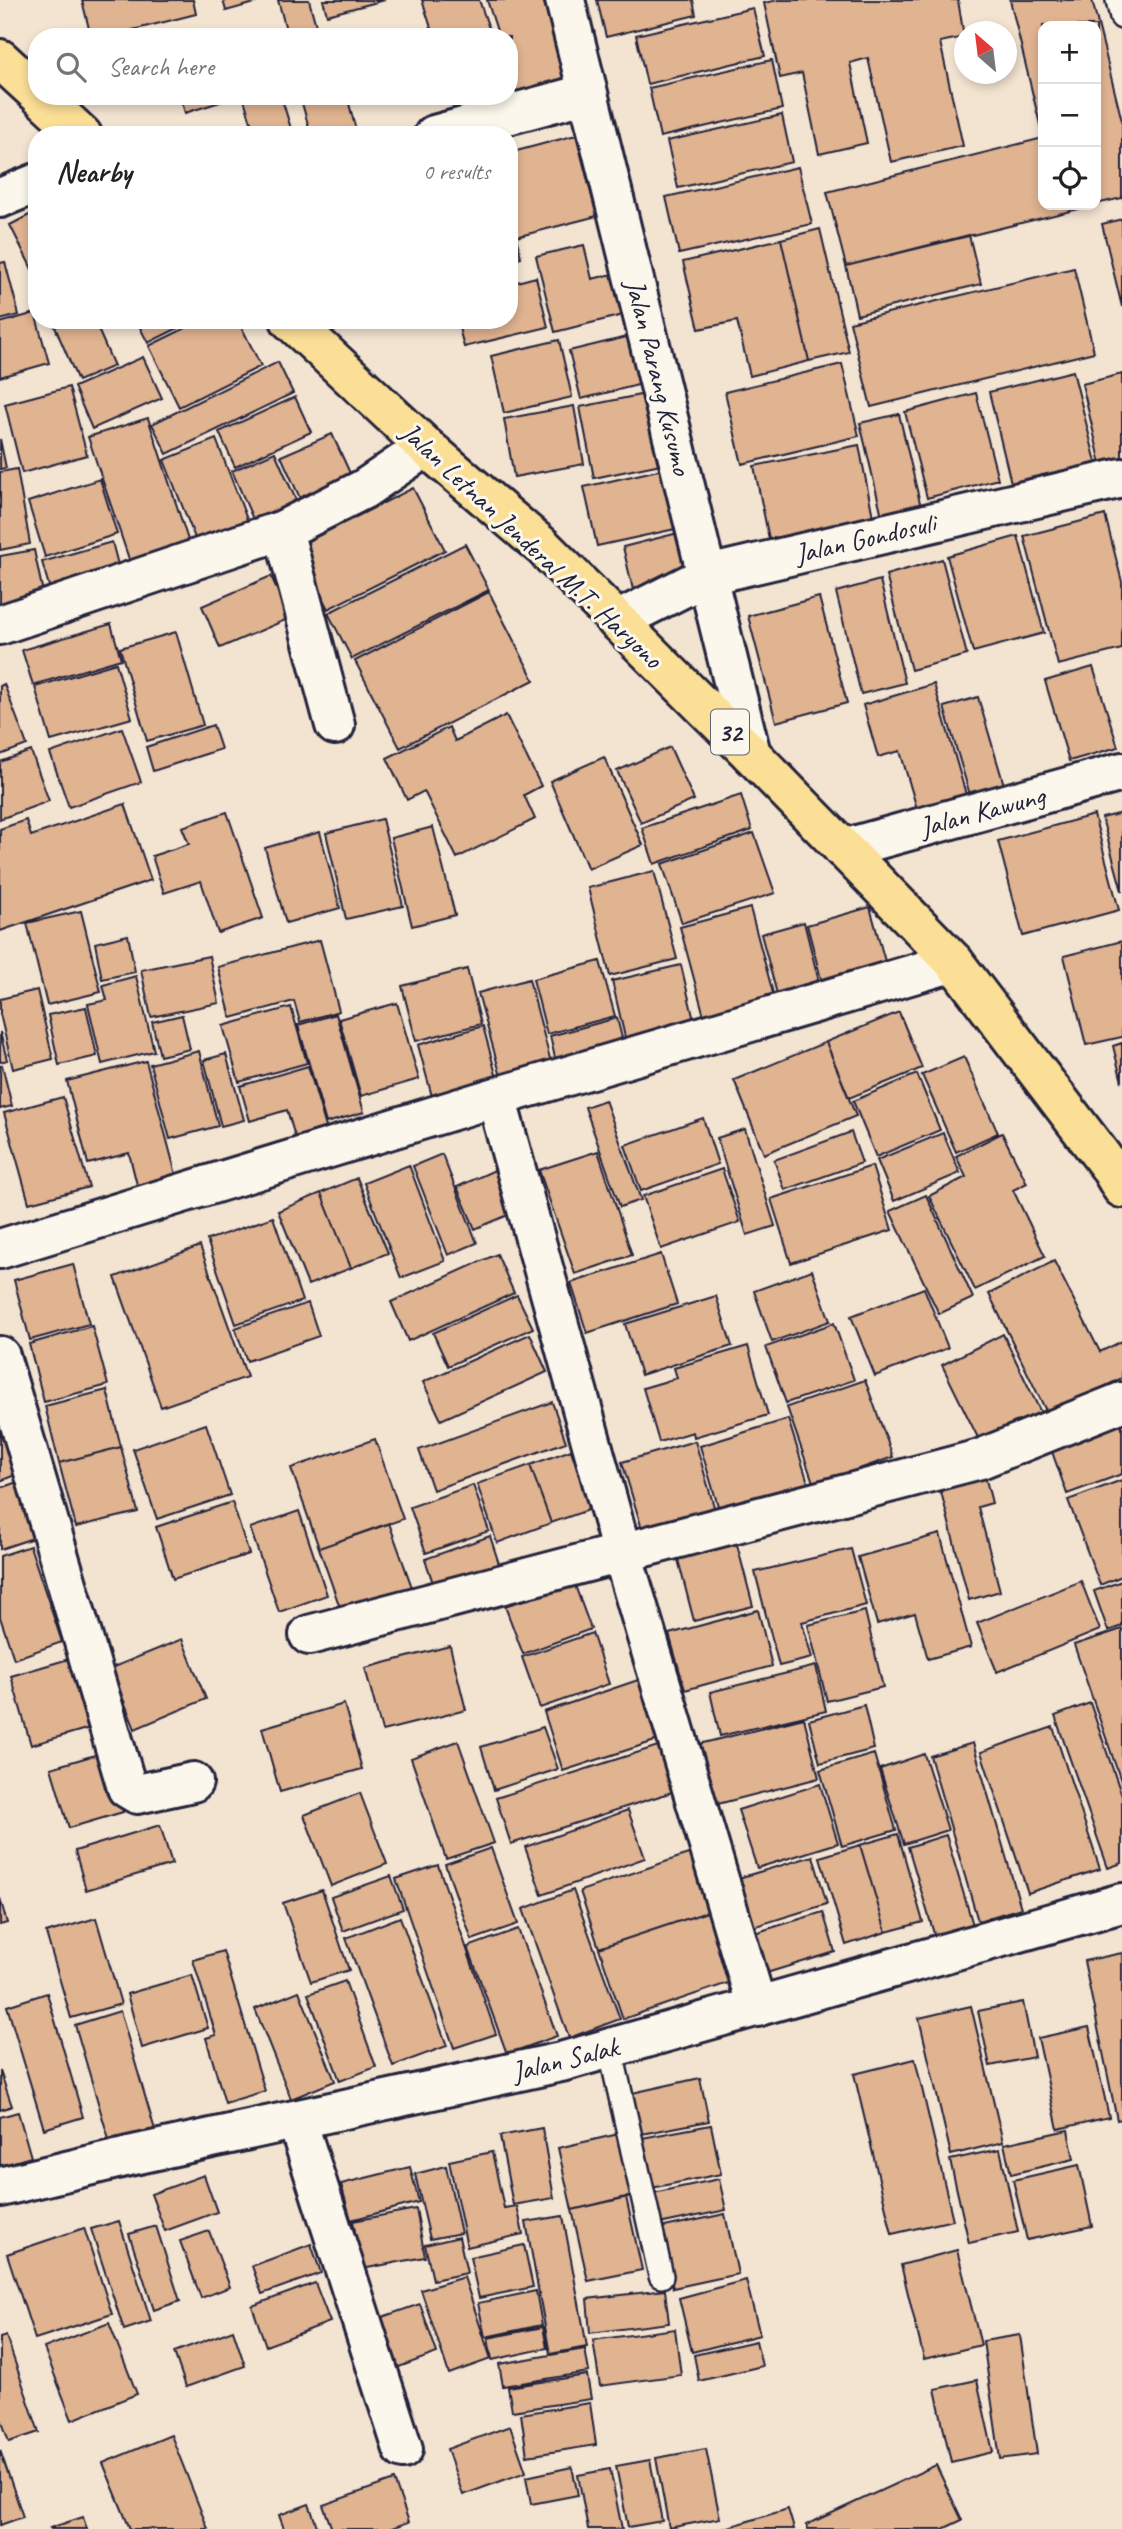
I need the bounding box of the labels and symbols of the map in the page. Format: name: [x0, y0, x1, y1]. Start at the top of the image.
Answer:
north arrow: [954, 21, 1017, 84]
street label: Jalan Parang Kusumo: [617, 274, 701, 480]
street label: Jalan Letnan Jenderal M.T. Haryono: [392, 413, 672, 677]
street label: Jalan Gondosuli: [789, 504, 942, 572]
road number: 32: [711, 710, 749, 754]
street label: Jalan Kawung: [914, 777, 1050, 845]
street label: Jalan Salak: [506, 2028, 624, 2090]

